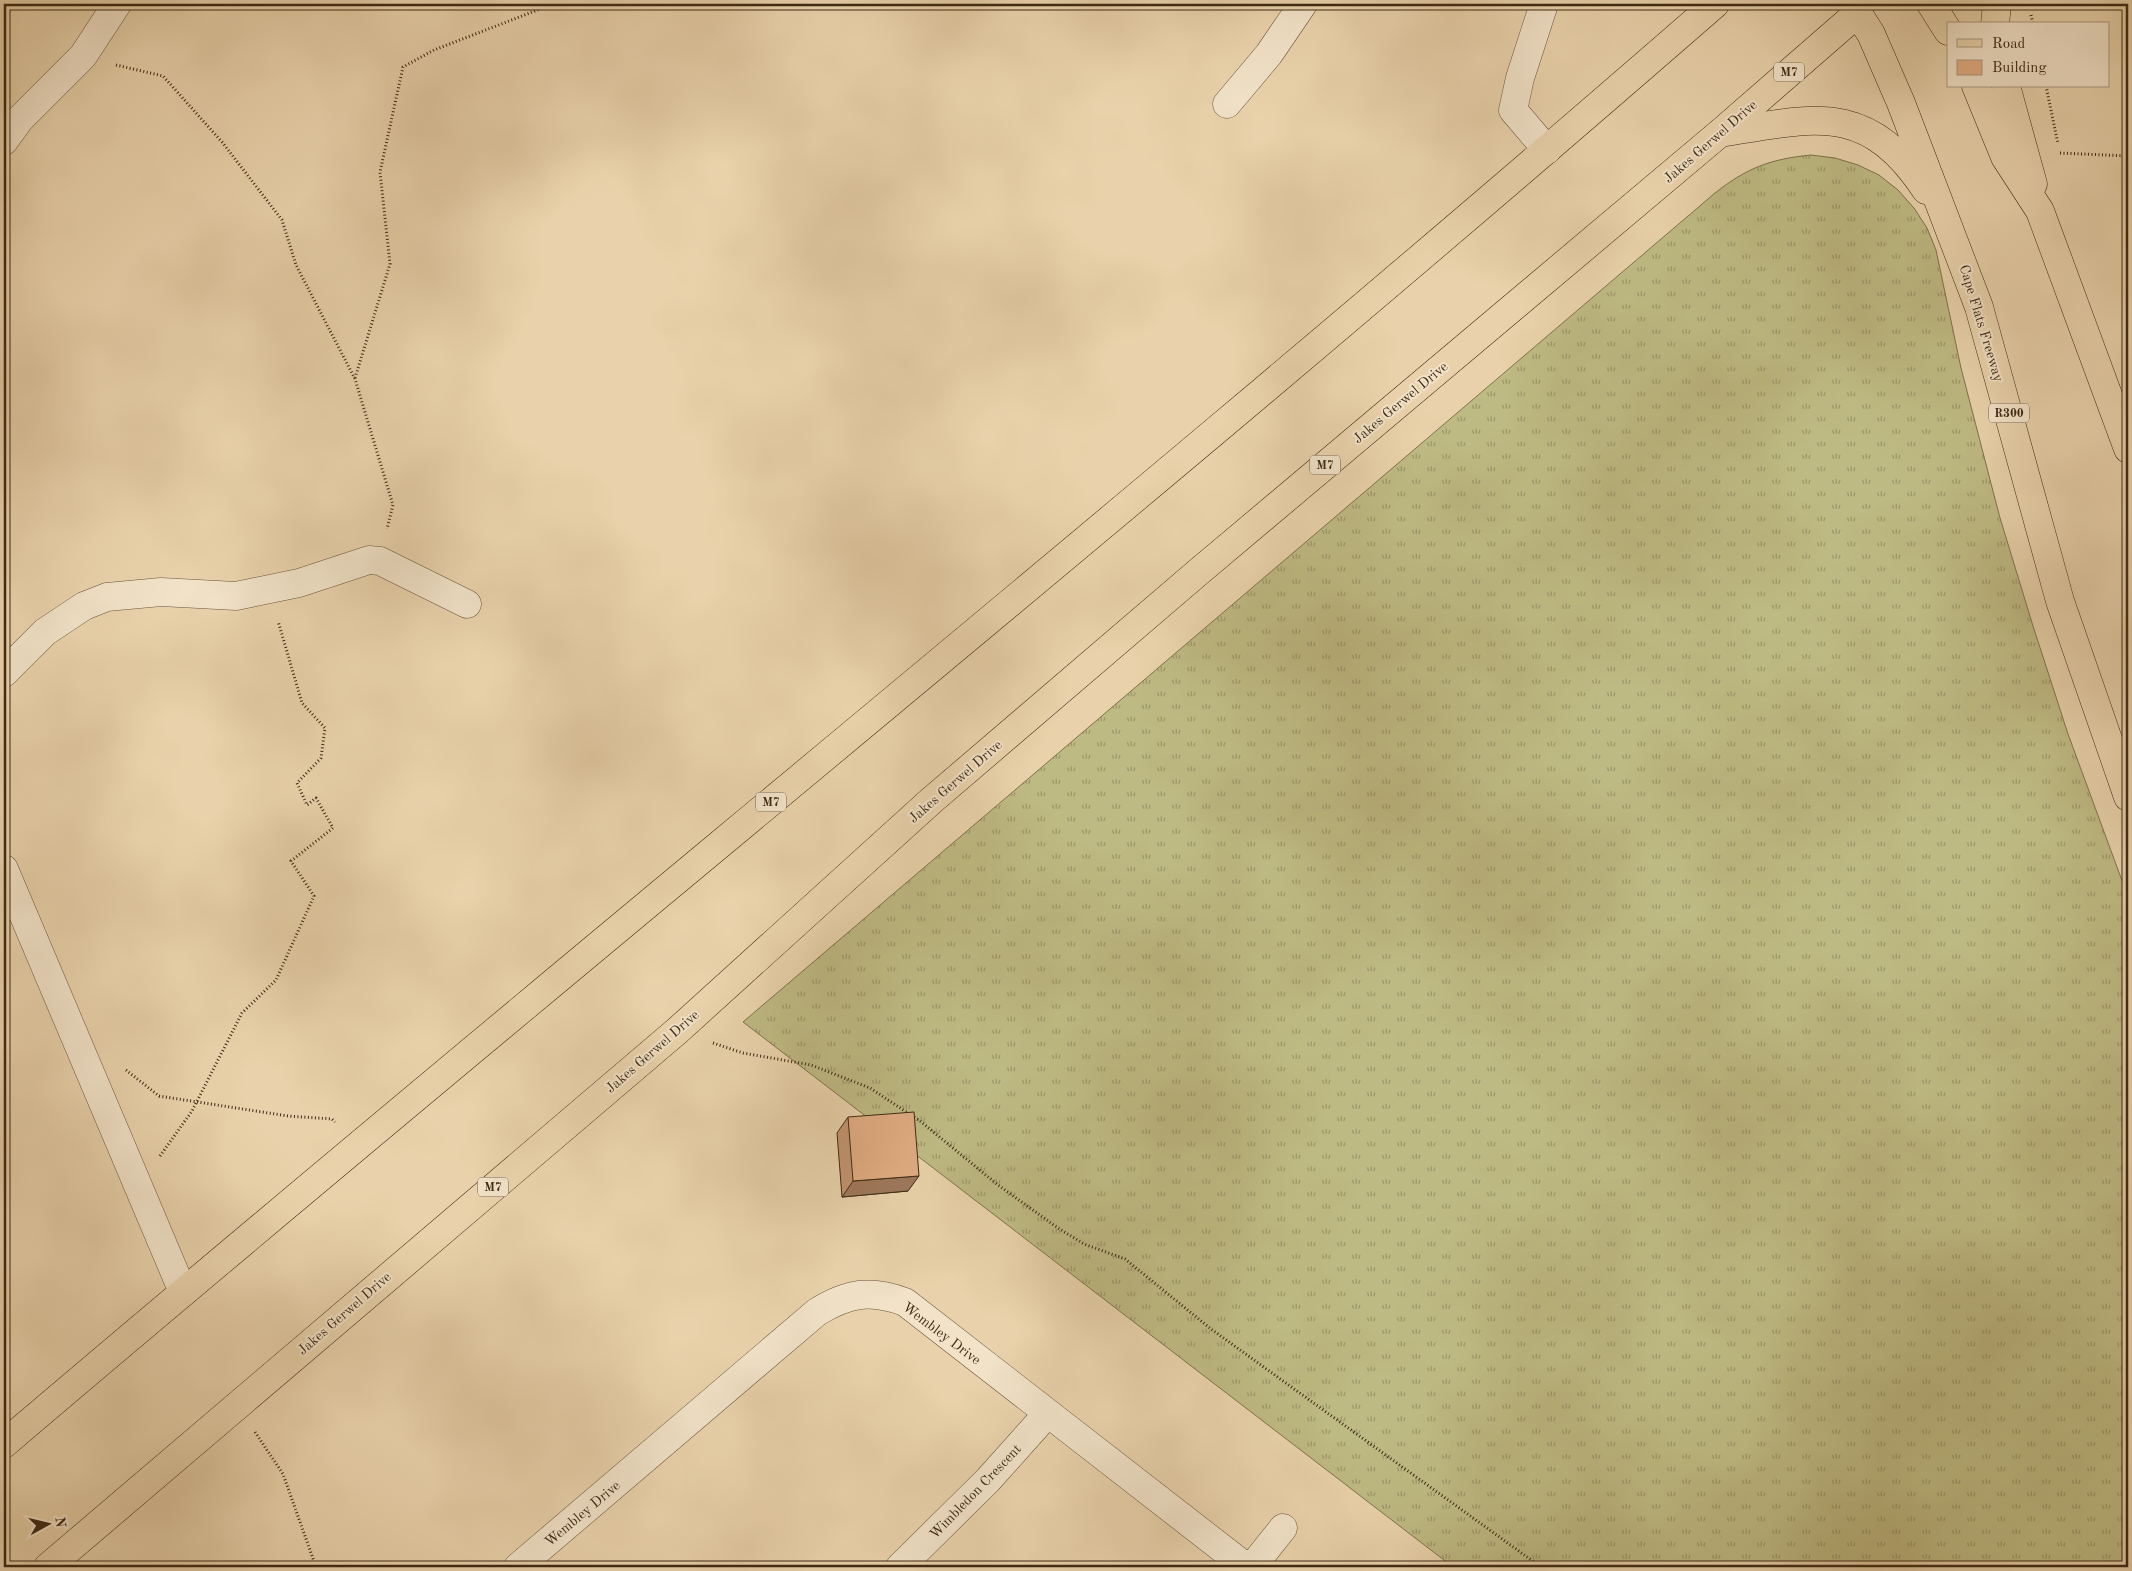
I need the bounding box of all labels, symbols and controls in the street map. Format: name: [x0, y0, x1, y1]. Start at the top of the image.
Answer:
legend: [1947, 22, 2110, 88]
text: Road: [1992, 37, 2026, 52]
text: Building: [1992, 61, 2047, 76]
road number: M7: [1774, 62, 1804, 82]
street label: Jakes Gerwel Drive: [1661, 98, 1760, 186]
street label: Cape Flats Freeway: [1957, 263, 2006, 384]
street label: Jakes Gerwel Drive: [1351, 359, 1451, 446]
road number: R300: [1989, 403, 2029, 422]
road number: M7: [1310, 456, 1340, 474]
street label: Jakes Gerwel Drive: [906, 738, 1005, 826]
road number: M7: [756, 792, 786, 812]
street label: Jakes Gerwel Drive: [603, 1008, 702, 1096]
road number: M7: [478, 1178, 508, 1196]
street label: Jakes Gerwel Drive: [295, 1270, 394, 1358]
street label: Wembley Drive: [900, 1300, 983, 1368]
street label: Wimbledon Crescent: [927, 1442, 1024, 1542]
street label: Wembley Drive: [542, 1478, 623, 1549]
north arrow: [22, 1498, 72, 1548]
text: N: [52, 1516, 68, 1529]

